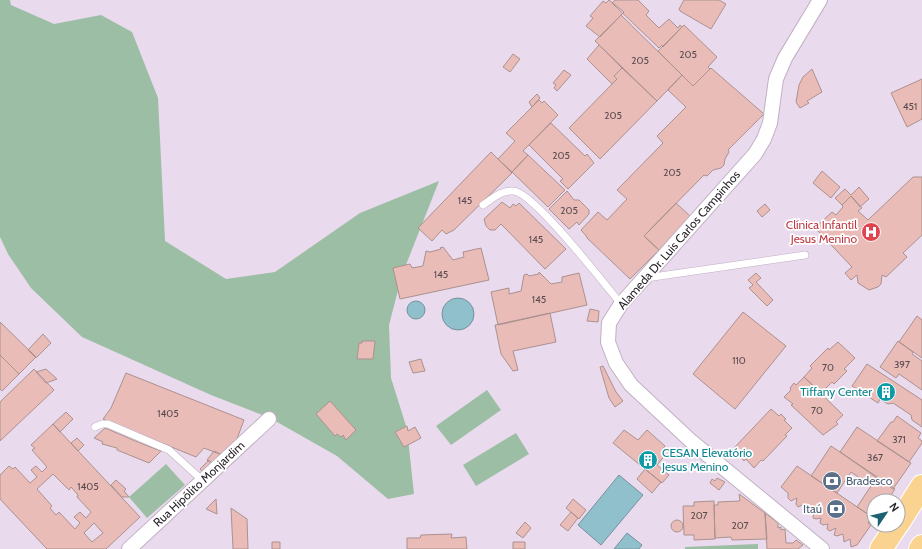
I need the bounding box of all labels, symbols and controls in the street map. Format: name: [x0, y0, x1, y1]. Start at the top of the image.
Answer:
house number: 205: [679, 48, 697, 61]
house number: 205: [631, 54, 649, 67]
house number: 451: [903, 100, 917, 113]
house number: 205: [604, 109, 622, 122]
house number: 205: [552, 149, 570, 162]
house number: 205: [663, 166, 681, 179]
street label: Alameda Dr. Luis Carlos Campinhos: [614, 167, 743, 312]
house number: 145: [458, 194, 472, 207]
house number: 205: [560, 204, 578, 217]
place label: Clínica Infantil Jesus Menino: [786, 217, 857, 246]
hospital icon: Clínica Infantil Jesus Menino: [860, 221, 882, 243]
house number: 145: [529, 233, 543, 246]
house number: 145: [434, 268, 448, 281]
house number: 145: [532, 293, 546, 306]
house number: 110: [732, 354, 746, 367]
house number: 397: [894, 358, 910, 371]
house number: 70: [822, 361, 834, 374]
building icon: Tiffany Center: [875, 381, 897, 403]
place label: Tiffany Center: [800, 384, 872, 399]
house number: 70: [811, 404, 823, 417]
house number: 1405: [157, 407, 179, 420]
house number: 371: [892, 433, 906, 446]
street label: Rua Hipólito Monjardim: [150, 437, 247, 530]
place label: CESAN Elevatório Jesus Menino: [661, 445, 753, 474]
building icon: CESAN Elevatório Jesus Menino: [637, 449, 659, 471]
house number: 367: [867, 451, 883, 464]
bank icon: Bradesco: [821, 470, 843, 492]
place label: Bradesco: [846, 473, 893, 488]
house number: 1405: [77, 480, 99, 493]
north arrow: [866, 493, 906, 533]
bank icon: Itaú: [825, 498, 847, 520]
text: N: [886, 500, 902, 514]
place label: Itaú: [803, 501, 822, 516]
house number: 207: [690, 509, 708, 522]
house number: 207: [731, 519, 749, 532]

